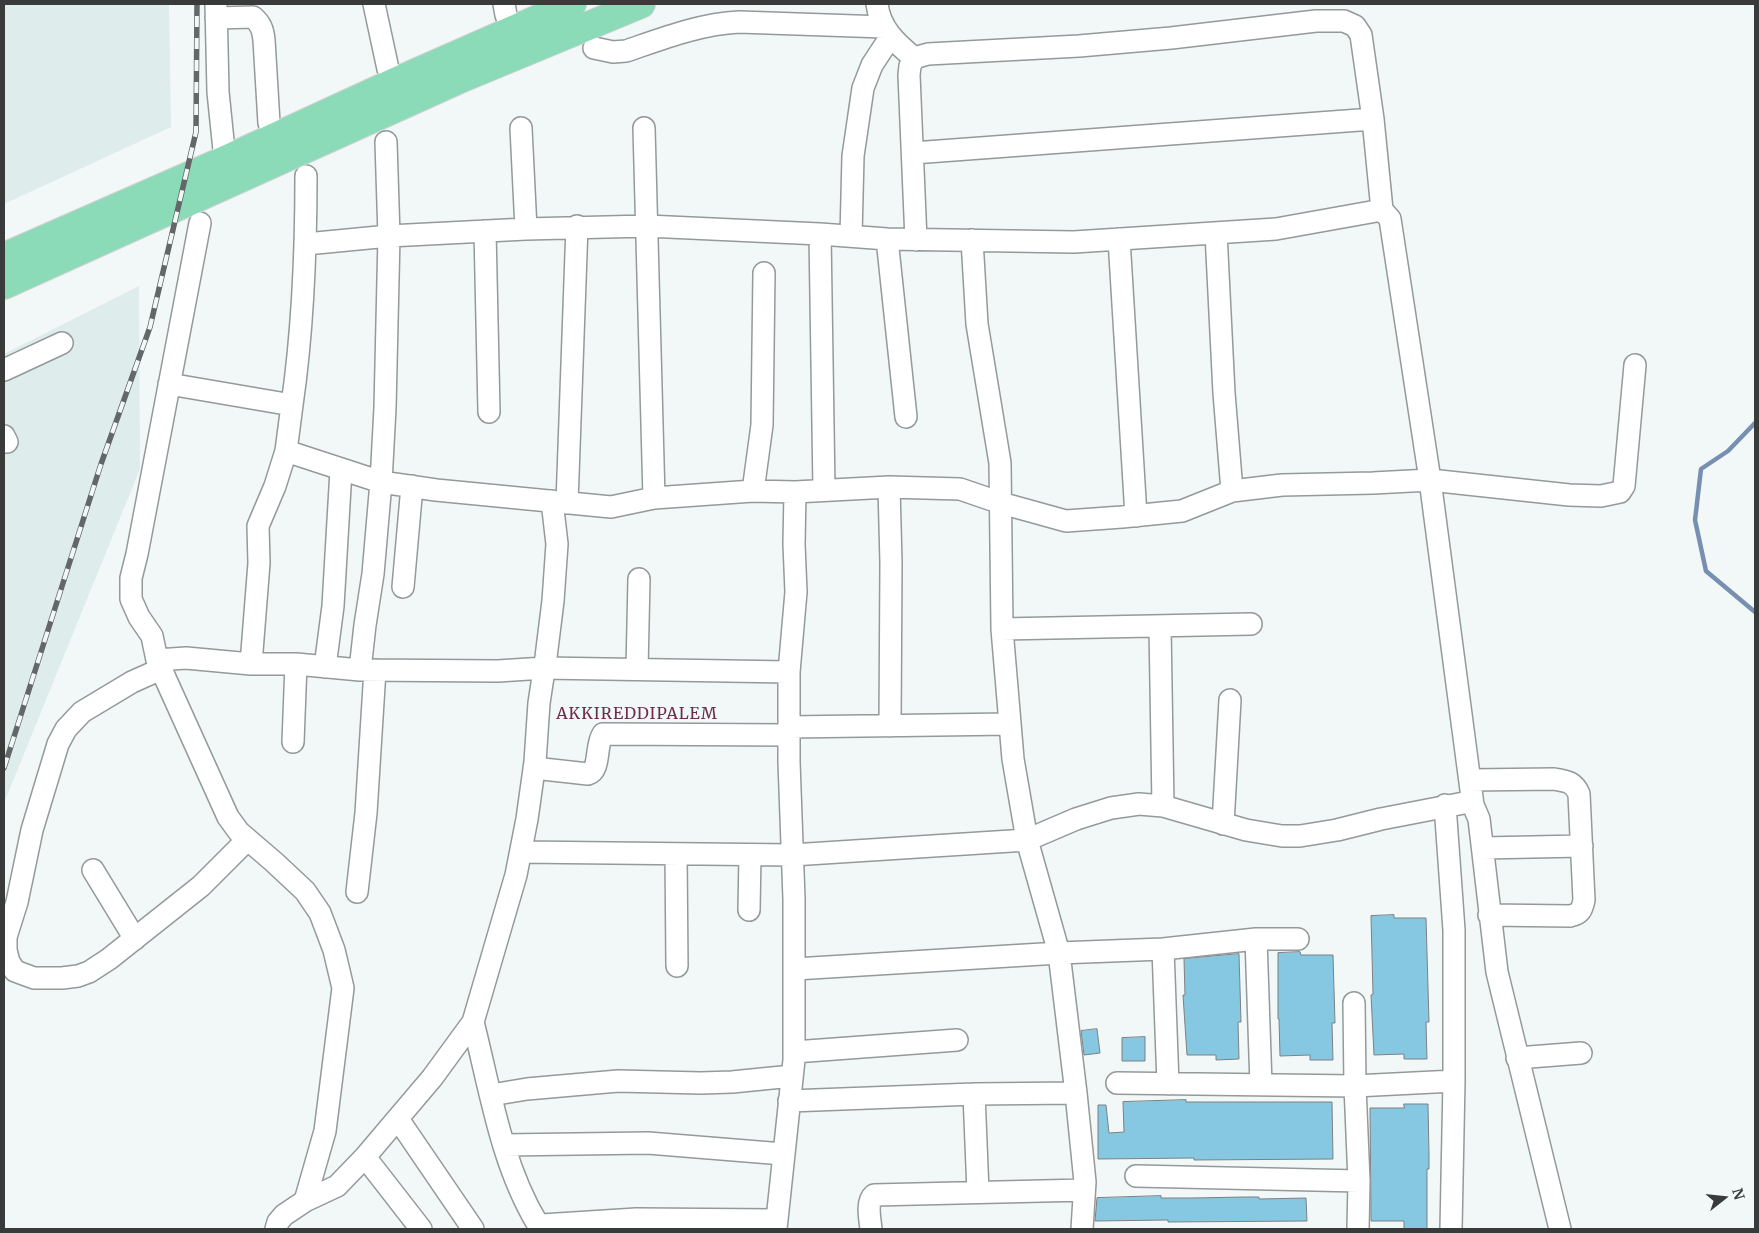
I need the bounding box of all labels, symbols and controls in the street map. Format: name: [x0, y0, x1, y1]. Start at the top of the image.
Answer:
district label: AKKIREDDIPALEM: [554, 704, 720, 724]
north arrow: [1699, 1173, 1749, 1223]
text: N: [1728, 1186, 1749, 1202]

